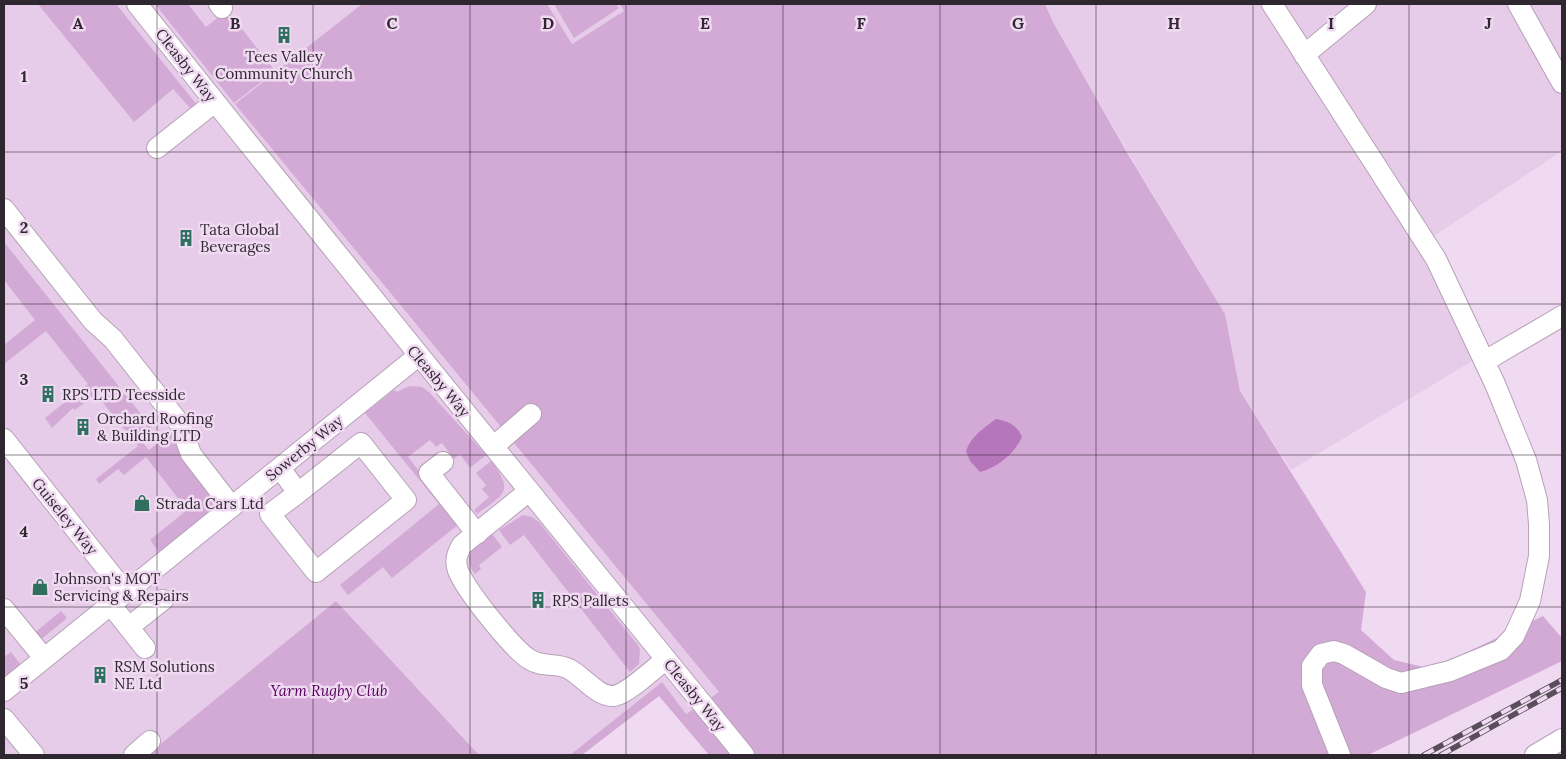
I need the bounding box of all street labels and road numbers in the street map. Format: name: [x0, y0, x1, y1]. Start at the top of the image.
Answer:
street label: Cleasby Way: [152, 25, 221, 105]
street label: Cleasby Way: [404, 341, 475, 421]
street label: Sowerby Way: [262, 411, 347, 485]
street label: Guiseley Way: [28, 474, 102, 558]
street label: Cleasby Way: [660, 655, 730, 735]

